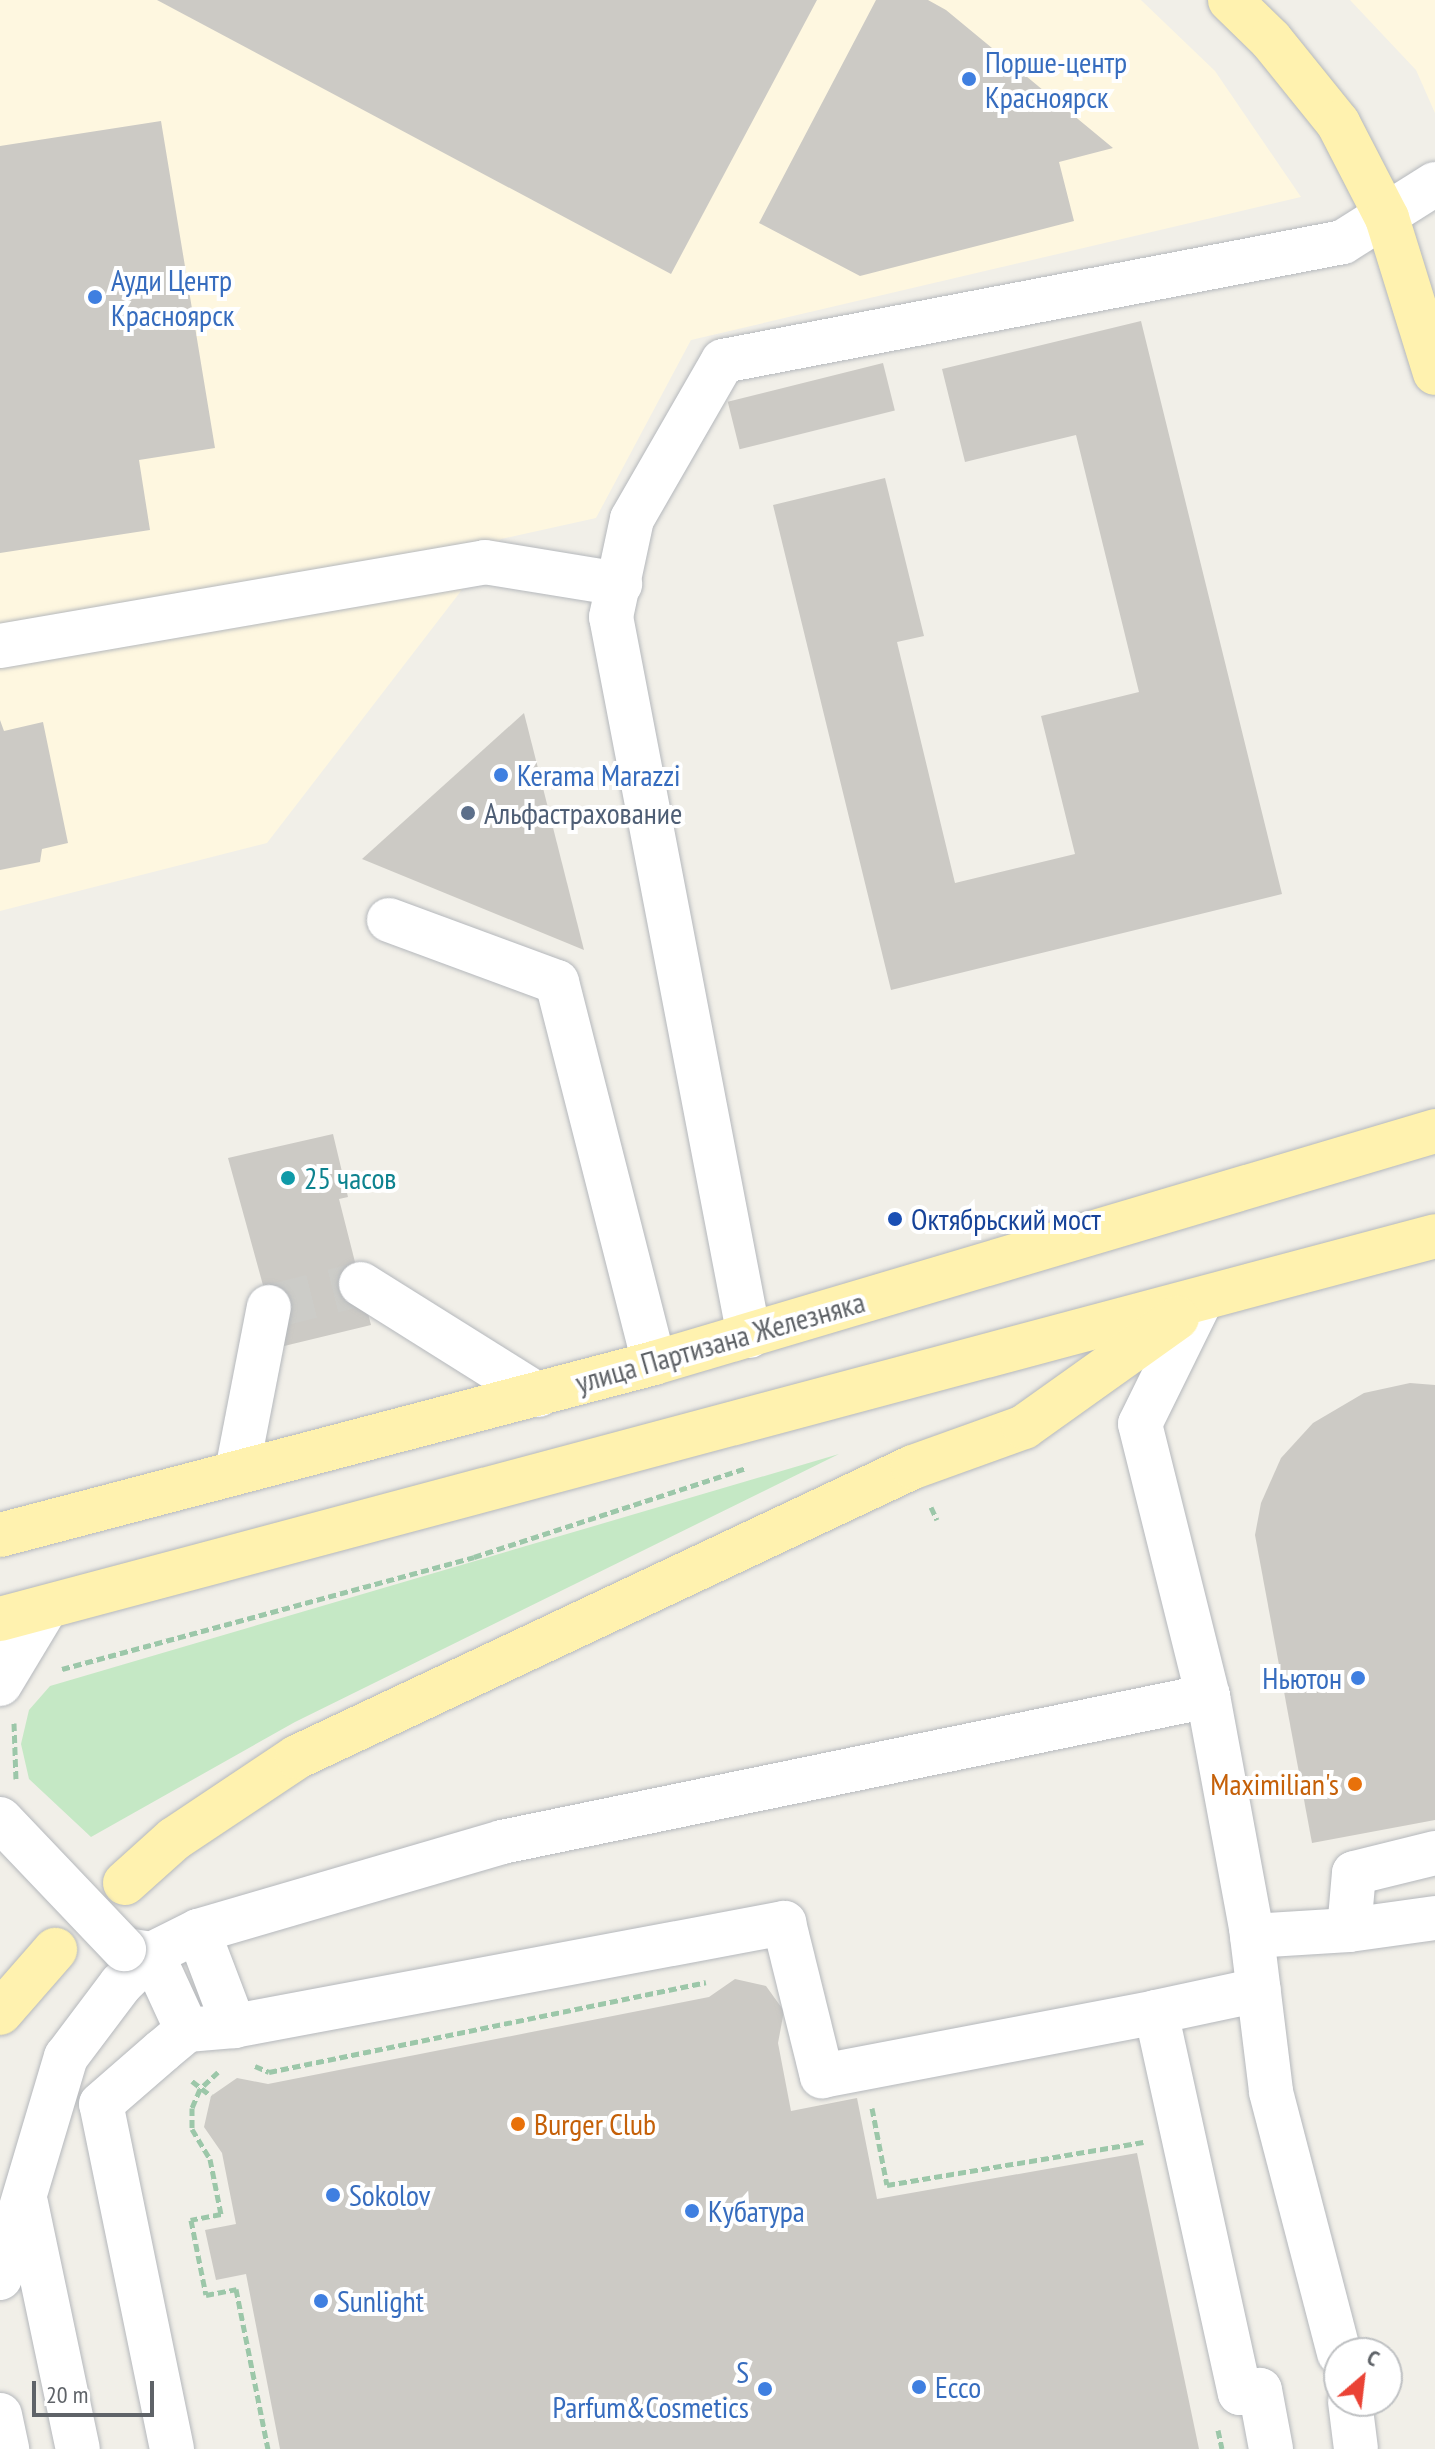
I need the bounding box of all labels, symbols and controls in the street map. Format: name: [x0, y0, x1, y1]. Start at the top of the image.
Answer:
place label: Порше-центр Красноярск: [985, 44, 1127, 114]
marker: Порше-центр Красноярск: [960, 70, 978, 88]
place label: Ауди Центр Красноярск: [111, 262, 234, 332]
marker: Ауди Центр Красноярск: [86, 288, 104, 306]
place label: Kerama Marazzi: [517, 757, 681, 793]
marker: Kerama Marazzi: [492, 766, 510, 784]
place label: Альфастрахование: [484, 795, 682, 831]
marker: Альфастрахование: [459, 804, 477, 822]
place label: 25 часов: [304, 1160, 396, 1196]
marker: 25 часов: [279, 1169, 297, 1187]
place label: Октябрьский мост: [911, 1201, 1101, 1237]
marker: Октябрьский мост: [886, 1210, 904, 1228]
street label: улица Партизана Железняка: [571, 1283, 869, 1401]
place label: Ньютон: [1262, 1660, 1342, 1696]
marker: Ньютон: [1349, 1669, 1367, 1687]
place label: Maximilian's: [1210, 1766, 1339, 1802]
marker: Maximilian's: [1346, 1775, 1364, 1793]
place label: Burger Club: [534, 2106, 656, 2142]
marker: Burger Club: [509, 2115, 527, 2133]
place label: Sokolov: [349, 2177, 430, 2213]
marker: Sokolov: [324, 2186, 342, 2204]
place label: Кубатура: [708, 2193, 805, 2229]
marker: Кубатура: [683, 2202, 701, 2220]
place label: Sunlight: [337, 2283, 424, 2319]
marker: Sunlight: [312, 2292, 330, 2310]
north arrow: [1323, 2337, 1403, 2417]
text: С: [1362, 2343, 1384, 2372]
place label: S Parfum&Cosmetics: [553, 2354, 749, 2424]
scale bar: [36, 2365, 158, 2415]
place label: Ecco: [935, 2369, 981, 2405]
marker: Ecco: [910, 2378, 928, 2396]
text: 20 m: [46, 2379, 88, 2410]
marker: S Parfum&Cosmetics: [756, 2380, 774, 2398]

